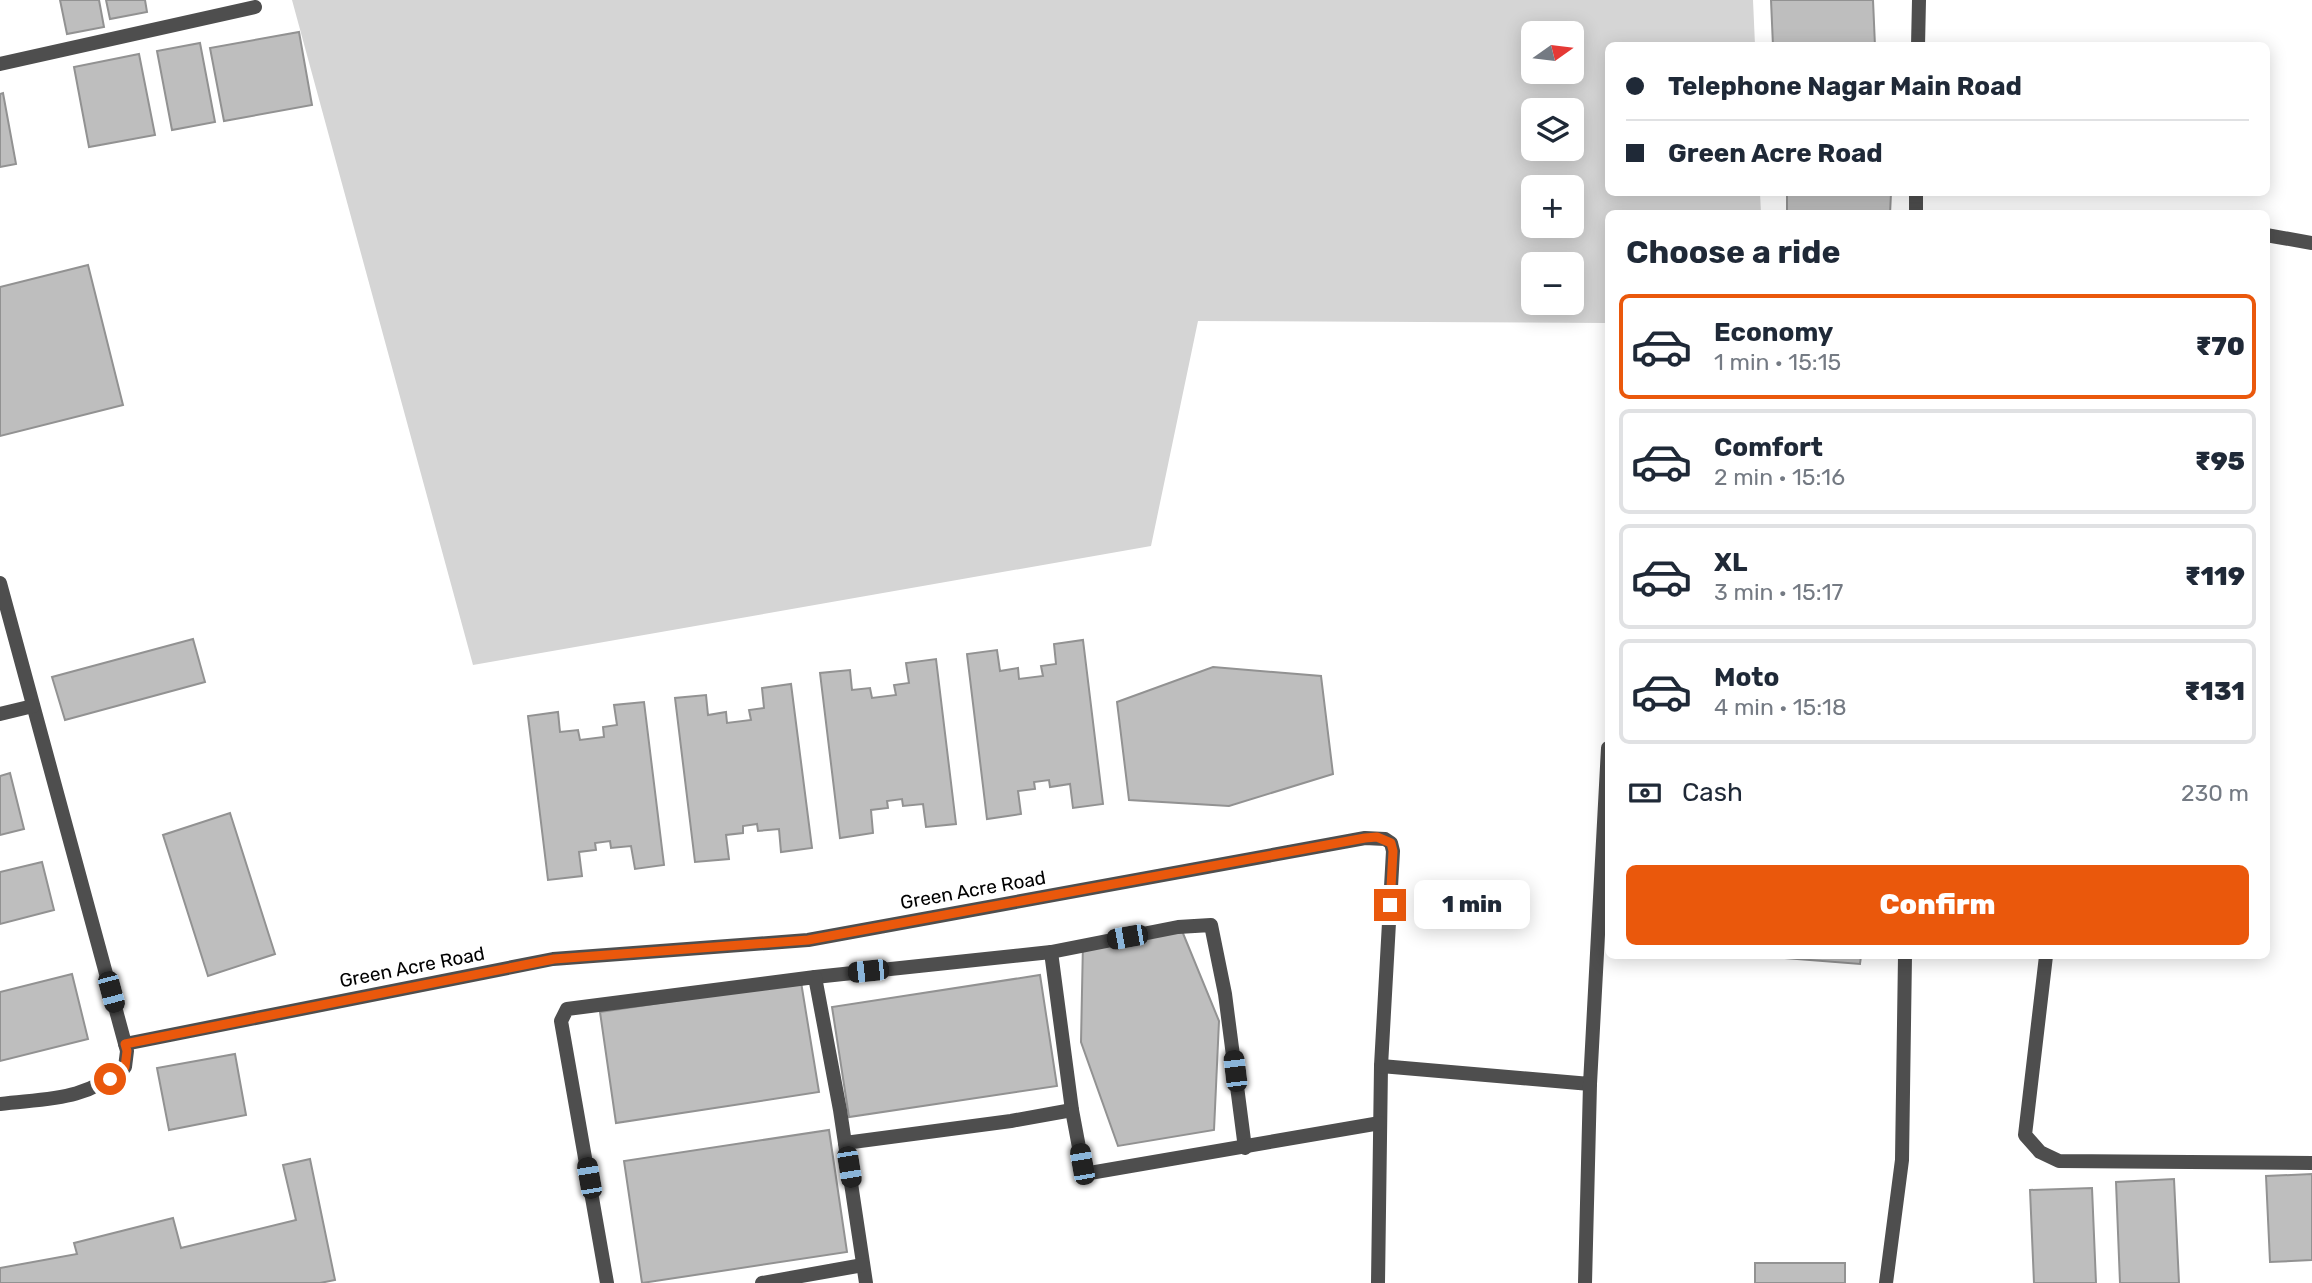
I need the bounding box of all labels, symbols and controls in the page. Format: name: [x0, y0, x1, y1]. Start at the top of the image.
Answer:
north arrow: [1521, 21, 1584, 84]
map controls: [1521, 21, 1584, 315]
text: Telephone Nagar Main Road: [1668, 71, 2022, 102]
button: layers: [1521, 98, 1584, 161]
text: Green Acre Road: [1668, 138, 1883, 169]
button: +: [1521, 175, 1584, 238]
text: Choose a ride: [1626, 233, 1840, 271]
button: −: [1521, 252, 1584, 315]
icon: car: [1630, 315, 1693, 378]
text: Economy: [1714, 317, 1833, 348]
text: ₹70: [2195, 331, 2245, 362]
text: 1 min · 15:15: [1714, 348, 1841, 376]
icon: car: [1630, 430, 1693, 493]
text: Comfort: [1714, 432, 1823, 463]
text: ₹95: [2195, 446, 2245, 477]
text: 2 min · 15:16: [1714, 463, 1845, 491]
icon: car: [1630, 545, 1693, 608]
text: XL: [1714, 547, 1747, 578]
text: ₹119: [2185, 561, 2245, 592]
text: 3 min · 15:17: [1714, 578, 1843, 606]
icon: car: [1630, 660, 1693, 723]
text: Moto: [1714, 662, 1779, 693]
text: ₹131: [2184, 676, 2245, 707]
text: 4 min · 15:18: [1714, 693, 1847, 721]
icon: cash: [1626, 774, 1664, 812]
text: Cash: [1682, 777, 1743, 808]
text: 230 m: [2181, 779, 2249, 807]
button: Confirm: [1626, 865, 2249, 945]
street label: Green Acre Road: [898, 866, 1048, 914]
callout: 1 min: [1414, 880, 1530, 930]
route end: [1374, 889, 1406, 921]
text: 1 min: [1442, 890, 1502, 918]
car: [1105, 923, 1150, 951]
street label: Green Acre Road: [337, 942, 487, 992]
car: [847, 958, 890, 984]
car: [96, 969, 127, 1015]
car: [1223, 1049, 1248, 1093]
route start: [94, 1063, 126, 1095]
car: [1069, 1141, 1096, 1187]
car: [836, 1145, 863, 1189]
car: [576, 1155, 603, 1201]

